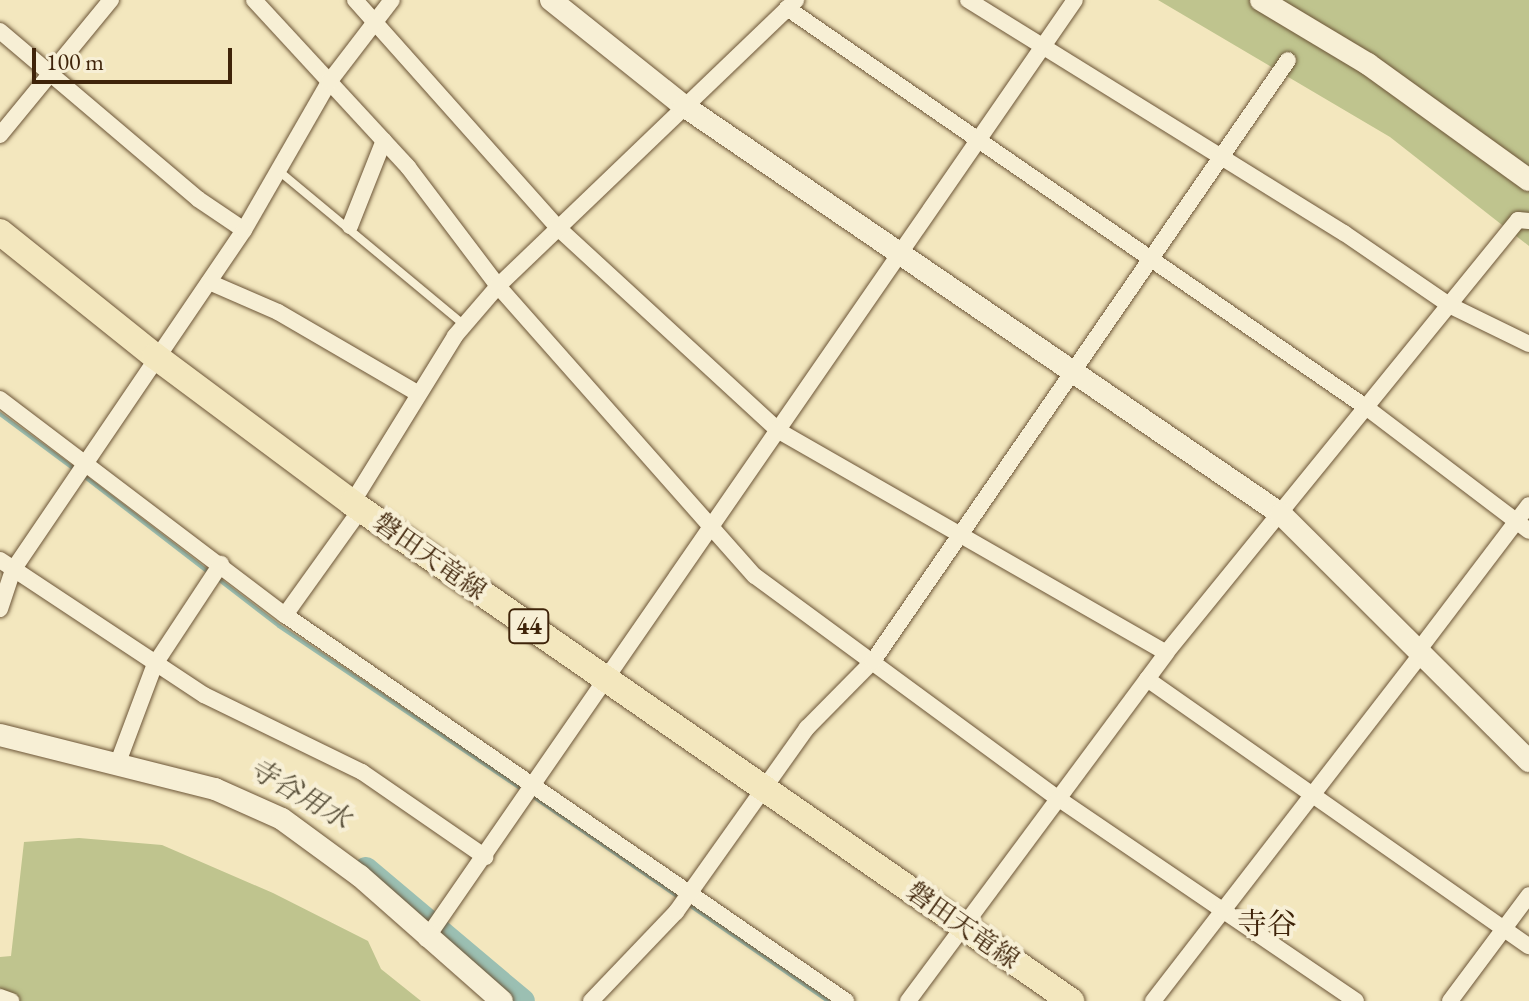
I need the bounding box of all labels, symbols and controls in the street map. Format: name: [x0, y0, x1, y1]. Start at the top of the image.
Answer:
scale bar: [36, 32, 236, 82]
text: 100 m: [46, 46, 104, 77]
street label: 磐田天竜線: [368, 507, 492, 607]
road number: 44: [507, 606, 551, 646]
water label: 寺谷用水: [243, 750, 357, 836]
street label: 磐田天竜線: [901, 876, 1025, 976]
district label: 寺谷: [1237, 906, 1297, 942]

